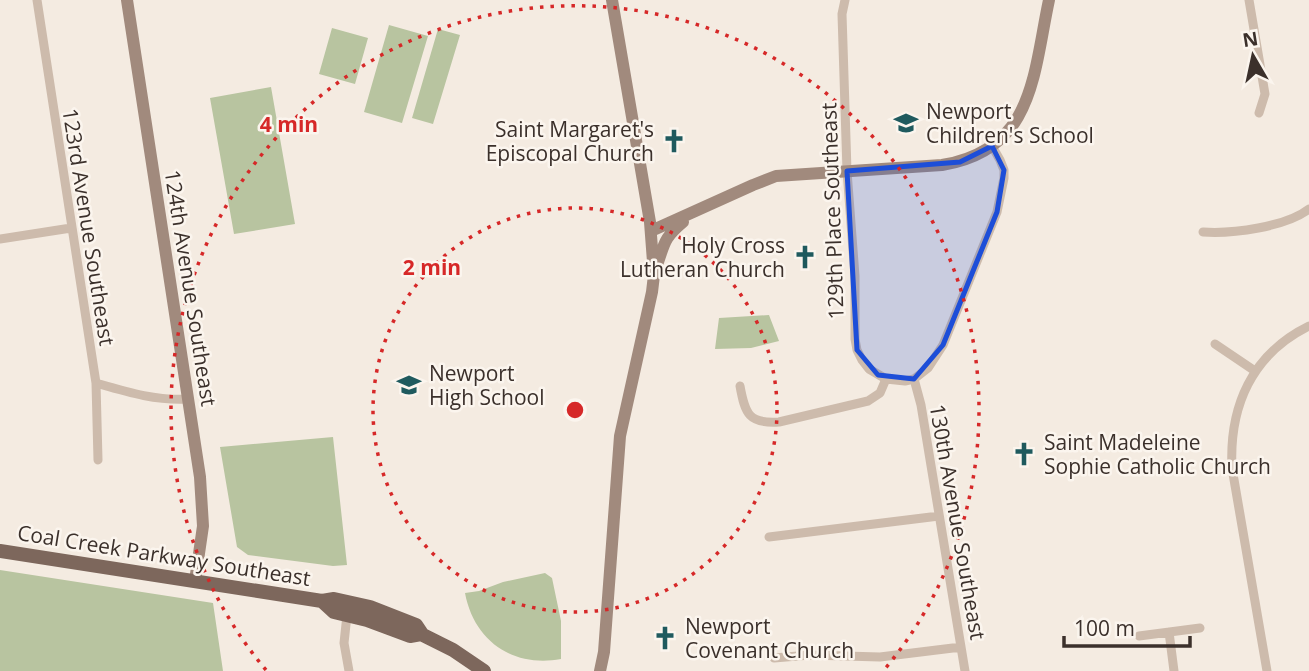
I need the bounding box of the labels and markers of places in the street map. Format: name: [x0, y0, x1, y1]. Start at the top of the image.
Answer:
place label: Newport Children's School: [926, 97, 1094, 149]
school or university icon: Newport Children's School: [892, 109, 920, 137]
place label: Saint Margaret's Episcopal Church: [486, 115, 654, 167]
church icon: Saint Margaret's Episcopal Church: [660, 127, 688, 155]
place label: Holy Cross Lutheran Church: [620, 231, 785, 283]
church icon: Holy Cross Lutheran Church: [791, 243, 819, 271]
place label: Newport High School: [429, 359, 545, 411]
school or university icon: Newport High School: [395, 371, 423, 399]
centre of rings: [563, 398, 587, 422]
place label: Saint Madeleine Sophie Catholic Church: [1044, 428, 1271, 480]
church icon: Saint Madeleine Sophie Catholic Church: [1010, 440, 1038, 468]
place label: Newport Covenant Church: [685, 612, 854, 664]
church icon: Newport Covenant Church: [651, 624, 679, 652]

